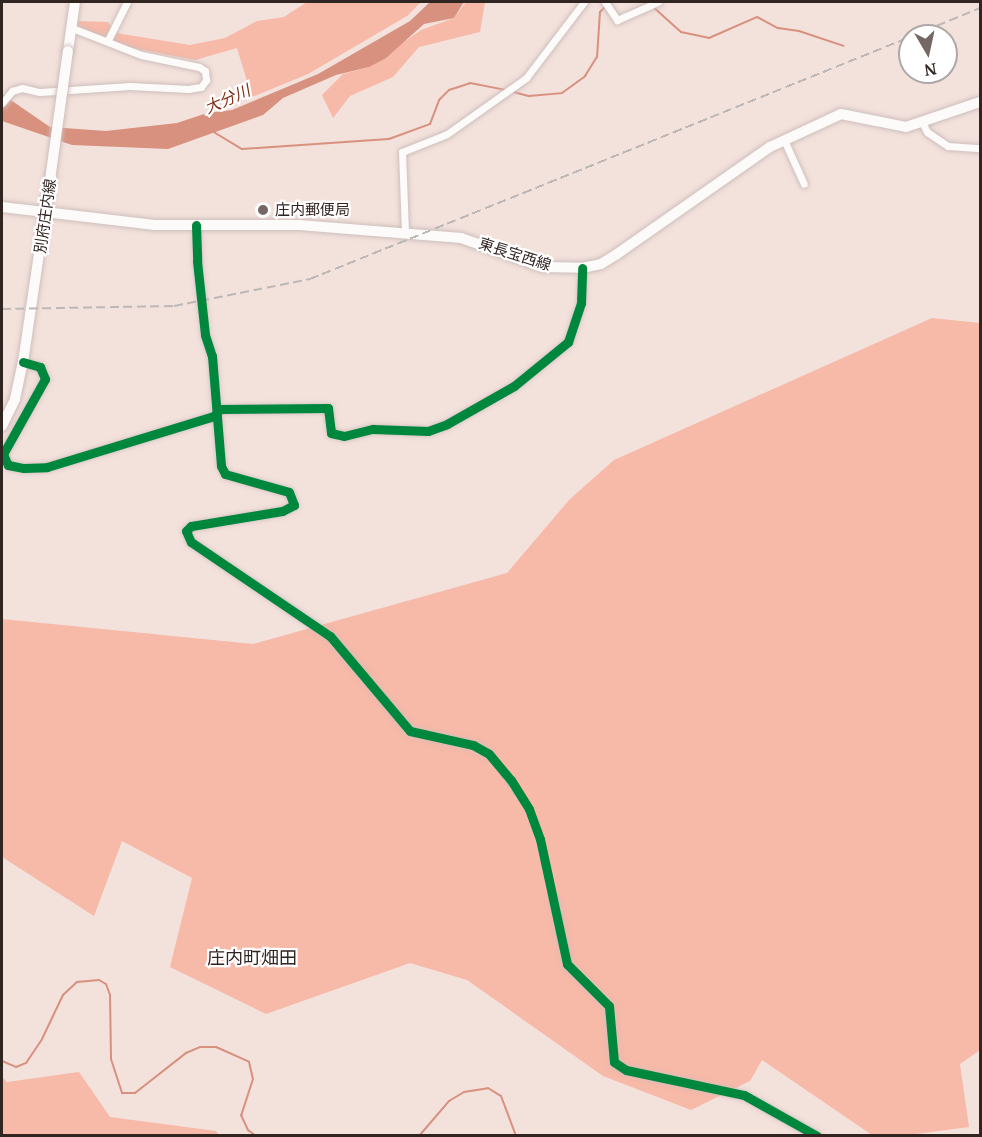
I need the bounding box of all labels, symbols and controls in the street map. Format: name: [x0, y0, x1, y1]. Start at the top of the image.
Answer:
north arrow: [898, 24, 958, 84]
text: N: [923, 58, 938, 82]
water label: 大分川: [201, 80, 253, 118]
street label: 別府庄内線: [31, 178, 59, 254]
place label: 庄内郵便局: [275, 201, 350, 219]
marker: 庄内郵便局: [256, 203, 270, 217]
street label: 東長宝西線: [477, 234, 553, 274]
district label: 庄内町畑田: [207, 946, 297, 968]

